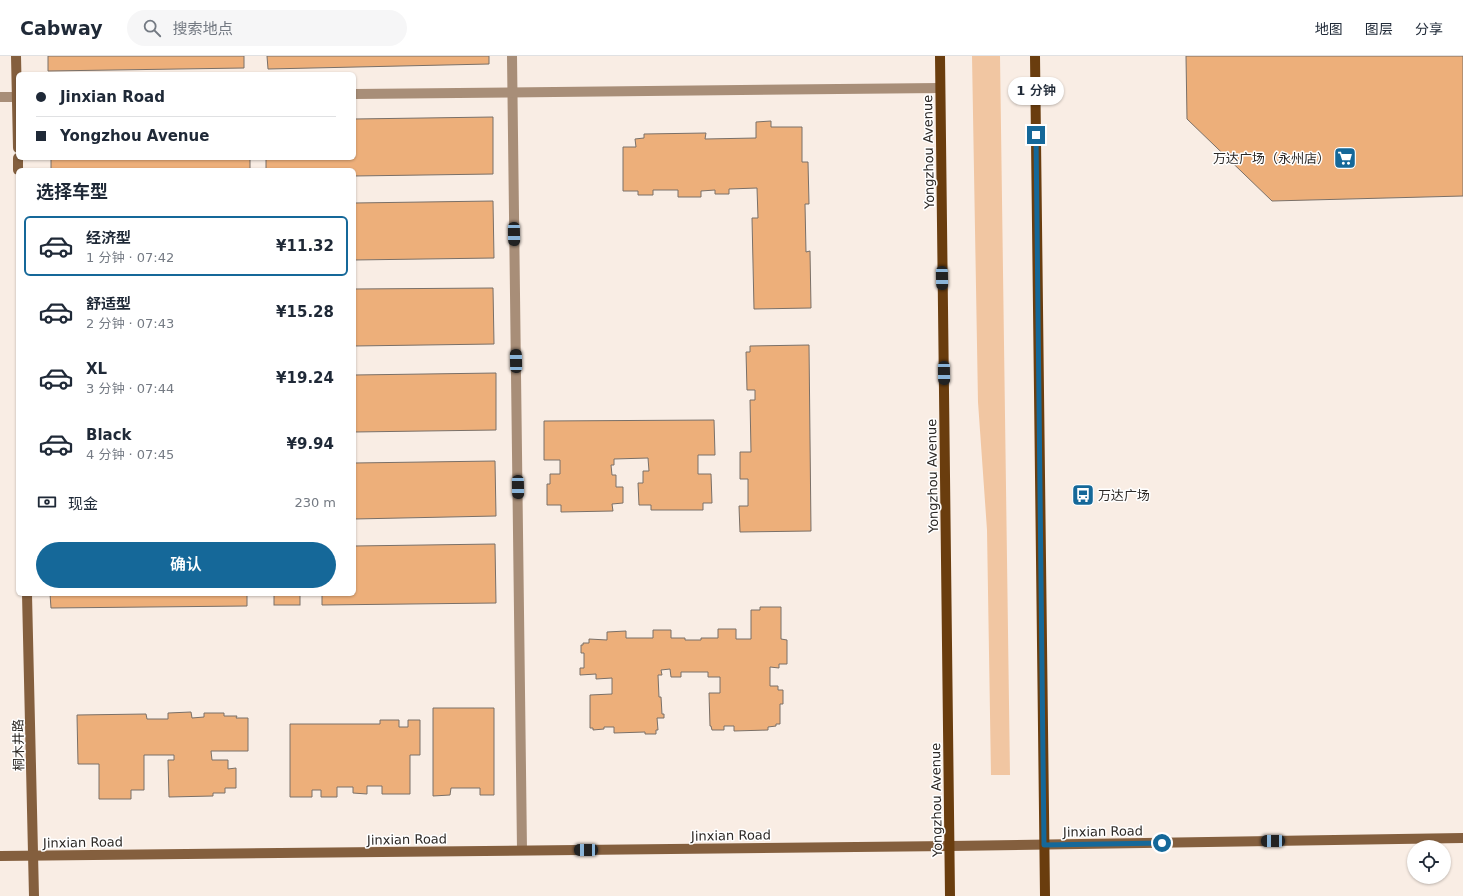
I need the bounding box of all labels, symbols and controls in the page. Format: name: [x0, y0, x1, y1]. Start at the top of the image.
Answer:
search box: [127, 10, 407, 46]
text: Cabway: [20, 17, 103, 39]
icon: search: [141, 17, 163, 39]
text: 搜索地点: [173, 20, 233, 38]
text: 地图: [1315, 21, 1343, 37]
text: 图层: [1365, 21, 1393, 37]
text: 分享: [1415, 21, 1443, 37]
callout: 1 分钟: [1008, 77, 1064, 105]
text: 1 分钟: [1016, 83, 1056, 98]
text: Jinxian Road: [60, 88, 165, 106]
street label: Yongzhou Avenue: [920, 95, 937, 210]
route end: [1027, 126, 1045, 144]
text: Yongzhou Avenue: [60, 127, 209, 145]
supermarket icon: 万达广场（永州店）: [1332, 145, 1358, 171]
place label: 万达广场（永州店）: [1213, 151, 1330, 166]
text: 选择车型: [36, 181, 108, 202]
car: [508, 222, 520, 246]
icon: car: [38, 228, 74, 264]
text: 经济型: [86, 229, 131, 247]
text: ¥11.32: [276, 237, 334, 255]
text: 1 分钟 · 07:42: [86, 250, 174, 265]
car: [936, 266, 948, 290]
icon: car: [38, 294, 74, 330]
text: 舒适型: [86, 295, 131, 313]
text: ¥15.28: [276, 303, 334, 321]
text: 2 分钟 · 07:43: [86, 316, 174, 331]
car: [510, 349, 522, 373]
icon: car: [38, 360, 74, 396]
text: XL: [86, 360, 107, 378]
car: [938, 361, 950, 385]
text: ¥19.24: [276, 369, 334, 387]
text: 3 分钟 · 07:44: [86, 381, 174, 396]
street label: Yongzhou Avenue: [924, 419, 941, 534]
icon: car: [38, 426, 74, 462]
text: Black: [86, 426, 132, 444]
text: ¥9.94: [287, 435, 334, 453]
text: 4 分钟 · 07:45: [86, 447, 174, 462]
car: [512, 475, 524, 499]
bus stop icon: 万达广场: [1070, 482, 1096, 508]
place label: 万达广场: [1098, 488, 1150, 503]
icon: cash: [36, 491, 58, 513]
text: 现金: [68, 495, 98, 513]
text: 230 m: [294, 495, 336, 510]
button: 确认: [36, 542, 336, 588]
street label: 桐木井路: [11, 719, 26, 771]
street label: Yongzhou Avenue: [928, 743, 945, 858]
street label: Jinxian Road: [1062, 823, 1143, 840]
street label: Jinxian Road: [690, 827, 771, 844]
street label: Jinxian Road: [366, 831, 447, 848]
street label: Jinxian Road: [42, 834, 123, 851]
route start: [1153, 834, 1171, 852]
car: [1261, 835, 1285, 847]
map controls: [1407, 840, 1451, 884]
button: locate: [1407, 840, 1451, 884]
car: [574, 844, 598, 856]

